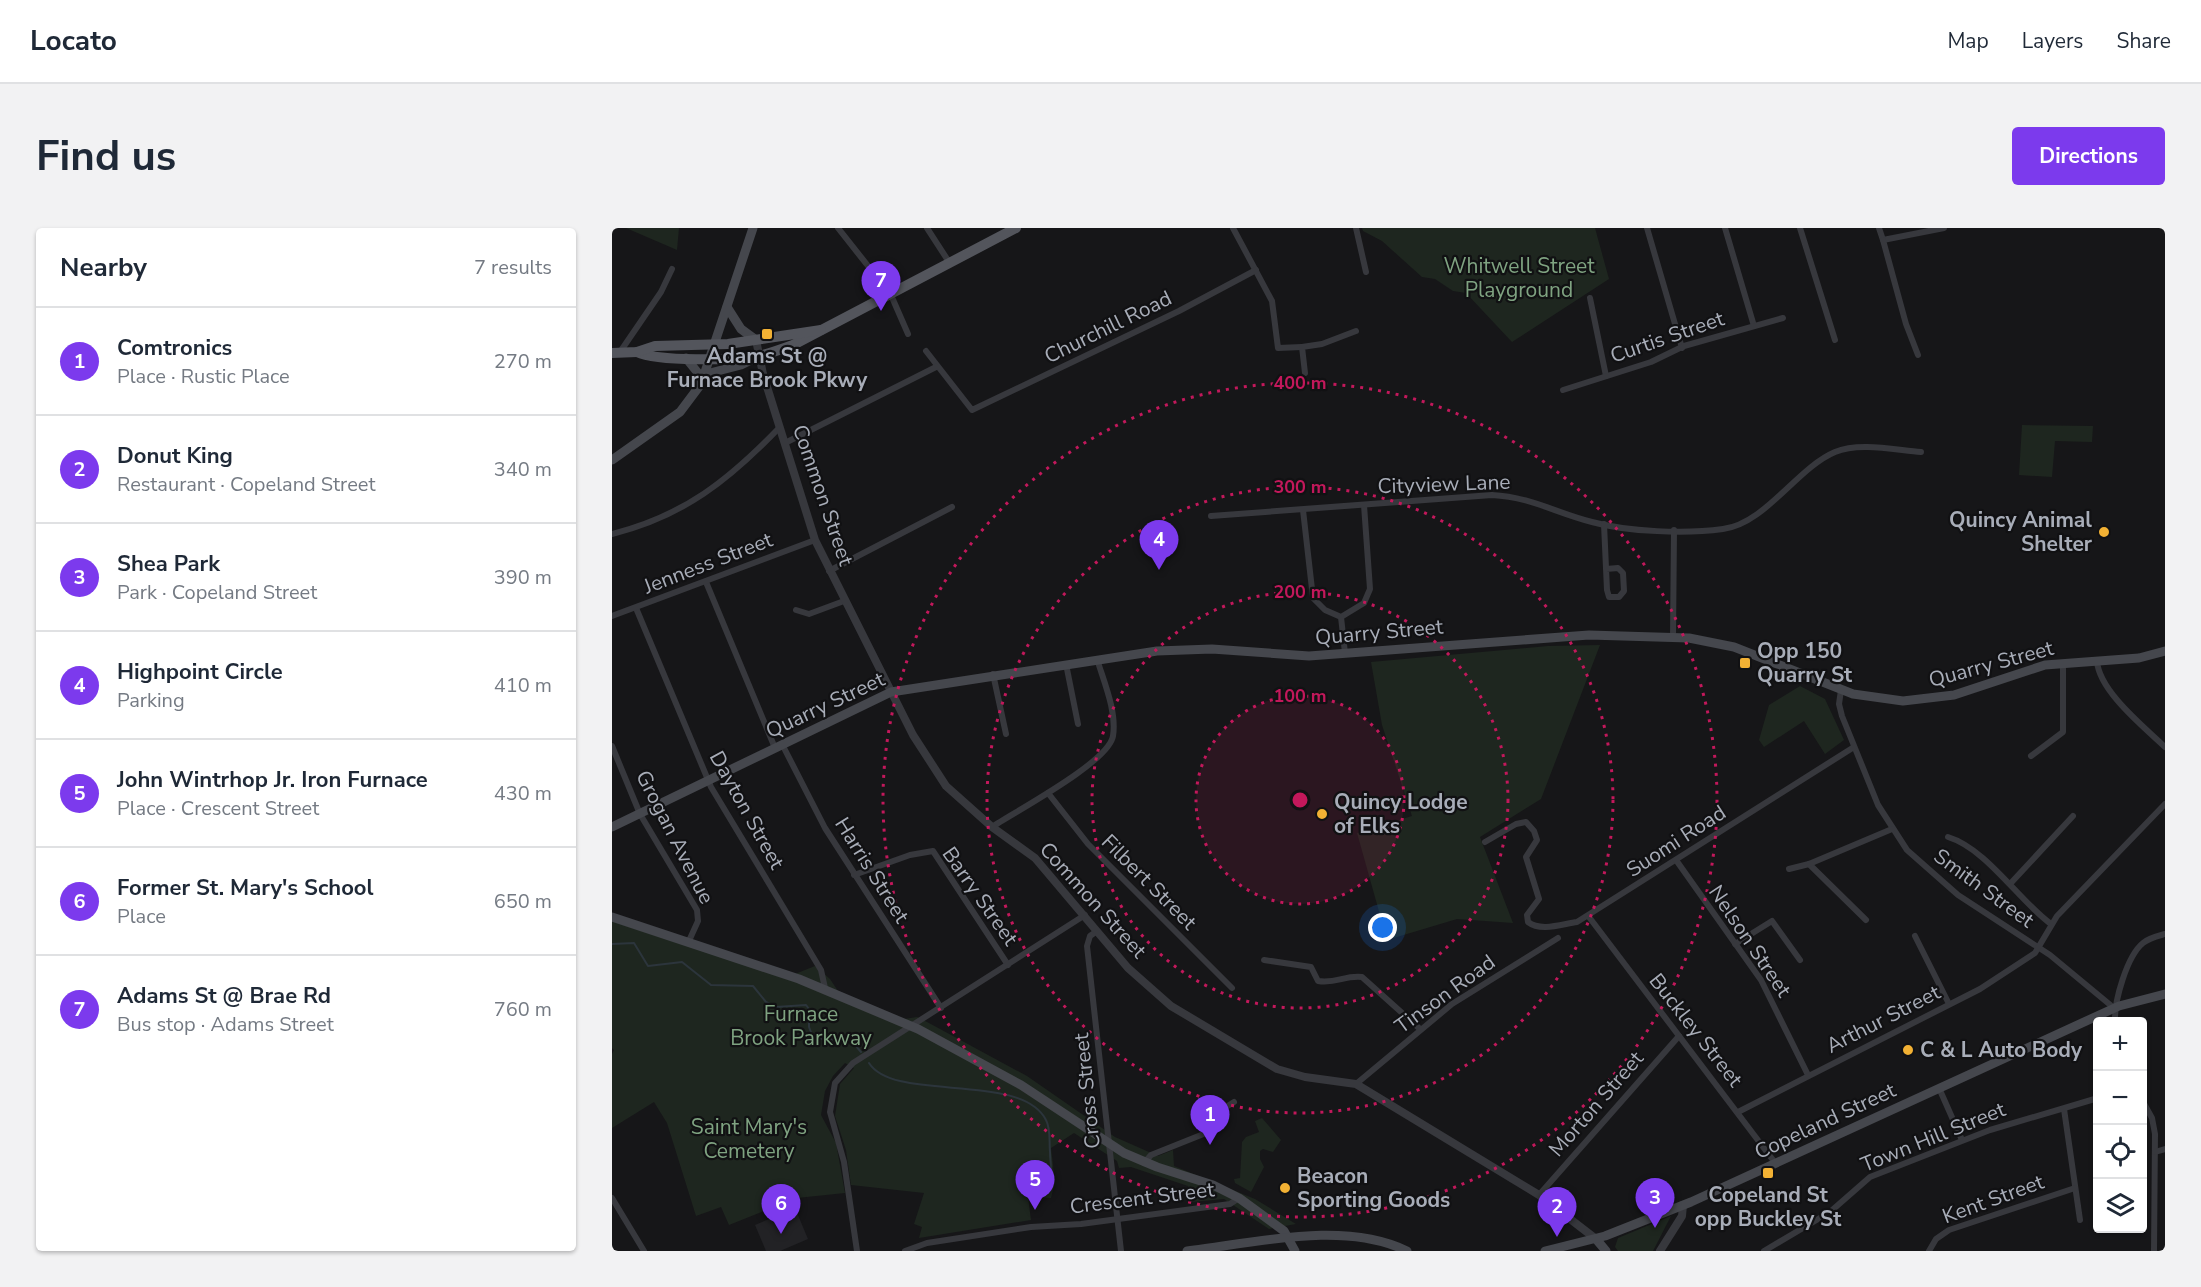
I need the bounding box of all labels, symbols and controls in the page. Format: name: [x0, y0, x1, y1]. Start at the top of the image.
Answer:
text: Locato: [30, 22, 117, 60]
text: Map: [1947, 27, 1989, 55]
text: Layers: [2022, 27, 2083, 55]
text: Share: [2116, 27, 2171, 55]
button: Directions: [2012, 127, 2165, 185]
text: Find us: [36, 128, 176, 185]
text: Nearby: [60, 250, 147, 285]
park label: Whitwell Street Playground: [1443, 252, 1595, 304]
text: 7 results: [474, 254, 552, 281]
pin: 7: [862, 262, 900, 311]
street label: Churchill Road: [1040, 284, 1176, 370]
street label: Curtis Street: [1606, 304, 1728, 370]
marker: Adams St @ Furnace Brook Pkwy: [760, 327, 774, 341]
text: Comtronics: [117, 333, 232, 363]
place label: Adams St @ Furnace Brook Pkwy: [667, 342, 868, 394]
text: 1: [74, 348, 86, 375]
text: 270 m: [494, 348, 552, 375]
text: Place · Rustic Place: [117, 363, 290, 390]
text: 400 m: [1273, 371, 1327, 395]
street label: Common Street: [786, 421, 860, 570]
text: Donut King: [117, 441, 233, 471]
text: 2: [74, 456, 86, 483]
text: 340 m: [494, 456, 552, 483]
street label: Cityview Lane: [1377, 468, 1511, 500]
text: Restaurant · Copeland Street: [117, 471, 375, 498]
text: 300 m: [1273, 475, 1327, 499]
place label: Quincy Animal Shelter: [1949, 506, 2093, 558]
pin: 4: [1140, 520, 1178, 570]
street label: Jenness Street: [639, 525, 777, 601]
marker: Quincy Animal Shelter: [2097, 525, 2111, 539]
text: Shea Park: [117, 549, 220, 579]
text: 3: [74, 564, 86, 591]
text: 390 m: [494, 564, 552, 591]
text: Park · Copeland Street: [117, 579, 317, 606]
text: 200 m: [1273, 580, 1327, 604]
street label: Quarry Street: [1314, 612, 1445, 652]
street label: Quarry Street: [1925, 634, 2057, 694]
place label: Opp 150 Quarry St: [1757, 637, 1853, 689]
marker: Opp 150 Quarry St: [1738, 656, 1752, 670]
text: Highpoint Circle: [117, 657, 283, 687]
street label: Quarry Street: [761, 665, 890, 745]
text: 4: [74, 672, 86, 699]
text: 410 m: [494, 672, 552, 699]
text: 100 m: [1273, 684, 1327, 708]
text: Parking: [117, 687, 185, 714]
street label: Dayton Street: [703, 746, 791, 875]
text: John Wintrhop Jr. Iron Furnace: [117, 765, 428, 795]
street label: Grogan Avenue: [629, 765, 721, 909]
text: 5: [74, 780, 86, 807]
text: 430 m: [494, 780, 552, 807]
place label: Quincy Lodge of Elks: [1334, 788, 1468, 840]
centre of rings: [1290, 790, 1310, 810]
text: Place · Crescent Street: [117, 795, 319, 822]
street label: Suomi Road: [1621, 798, 1731, 884]
marker: Quincy Lodge of Elks: [1315, 807, 1329, 821]
street label: Harris Street: [828, 812, 916, 929]
street label: Filbert Street: [1095, 828, 1203, 936]
street label: Common Street: [1033, 836, 1153, 965]
street label: Barry Street: [936, 841, 1025, 951]
street label: Smith Street: [1928, 842, 2040, 934]
text: Former St. Mary's School: [117, 873, 374, 903]
street label: Nelson Street: [1702, 880, 1798, 1003]
text: 6: [74, 888, 86, 915]
text: 650 m: [494, 888, 552, 915]
text: Place: [117, 903, 166, 930]
your location: [1368, 913, 1397, 942]
street label: Tinson Road: [1389, 948, 1501, 1040]
street label: Buckley Street: [1643, 967, 1750, 1093]
street label: Arthur Street: [1821, 978, 1945, 1060]
text: Adams St @ Brae Rd: [117, 981, 331, 1011]
text: 7: [74, 996, 86, 1023]
text: 760 m: [494, 996, 552, 1023]
park label: Furnace Brook Parkway: [730, 1000, 872, 1052]
text: Bus stop · Adams Street: [117, 1011, 334, 1038]
map controls: [2093, 1017, 2147, 1233]
button: +: [2093, 1017, 2147, 1071]
street label: Cross Street: [1067, 1031, 1107, 1150]
place label: C & L Auto Body: [1920, 1036, 2083, 1064]
marker: C & L Auto Body: [1901, 1043, 1915, 1057]
street label: Morton Street: [1542, 1045, 1650, 1163]
button: −: [2093, 1071, 2147, 1125]
street label: Copeland Street: [1750, 1076, 1901, 1166]
street label: Town Hill Street: [1857, 1095, 2010, 1179]
pin: 1: [1190, 1096, 1230, 1145]
park label: Saint Mary's Cemetery: [691, 1113, 807, 1165]
button: locate: [2093, 1125, 2147, 1179]
pin: 5: [1016, 1160, 1054, 1210]
place label: Beacon Sporting Goods: [1297, 1162, 1450, 1214]
marker: Copeland St opp Buckley St: [1761, 1166, 1775, 1180]
street label: Kent Street: [1938, 1167, 2048, 1230]
street label: Crescent Street: [1068, 1175, 1217, 1221]
pin: 3: [1636, 1178, 1674, 1228]
button: layers: [2093, 1179, 2147, 1233]
marker: Beacon Sporting Goods: [1278, 1181, 1292, 1195]
place label: Copeland St opp Buckley St: [1695, 1181, 1842, 1233]
pin: 6: [762, 1184, 800, 1234]
pin: 2: [1538, 1188, 1576, 1237]

